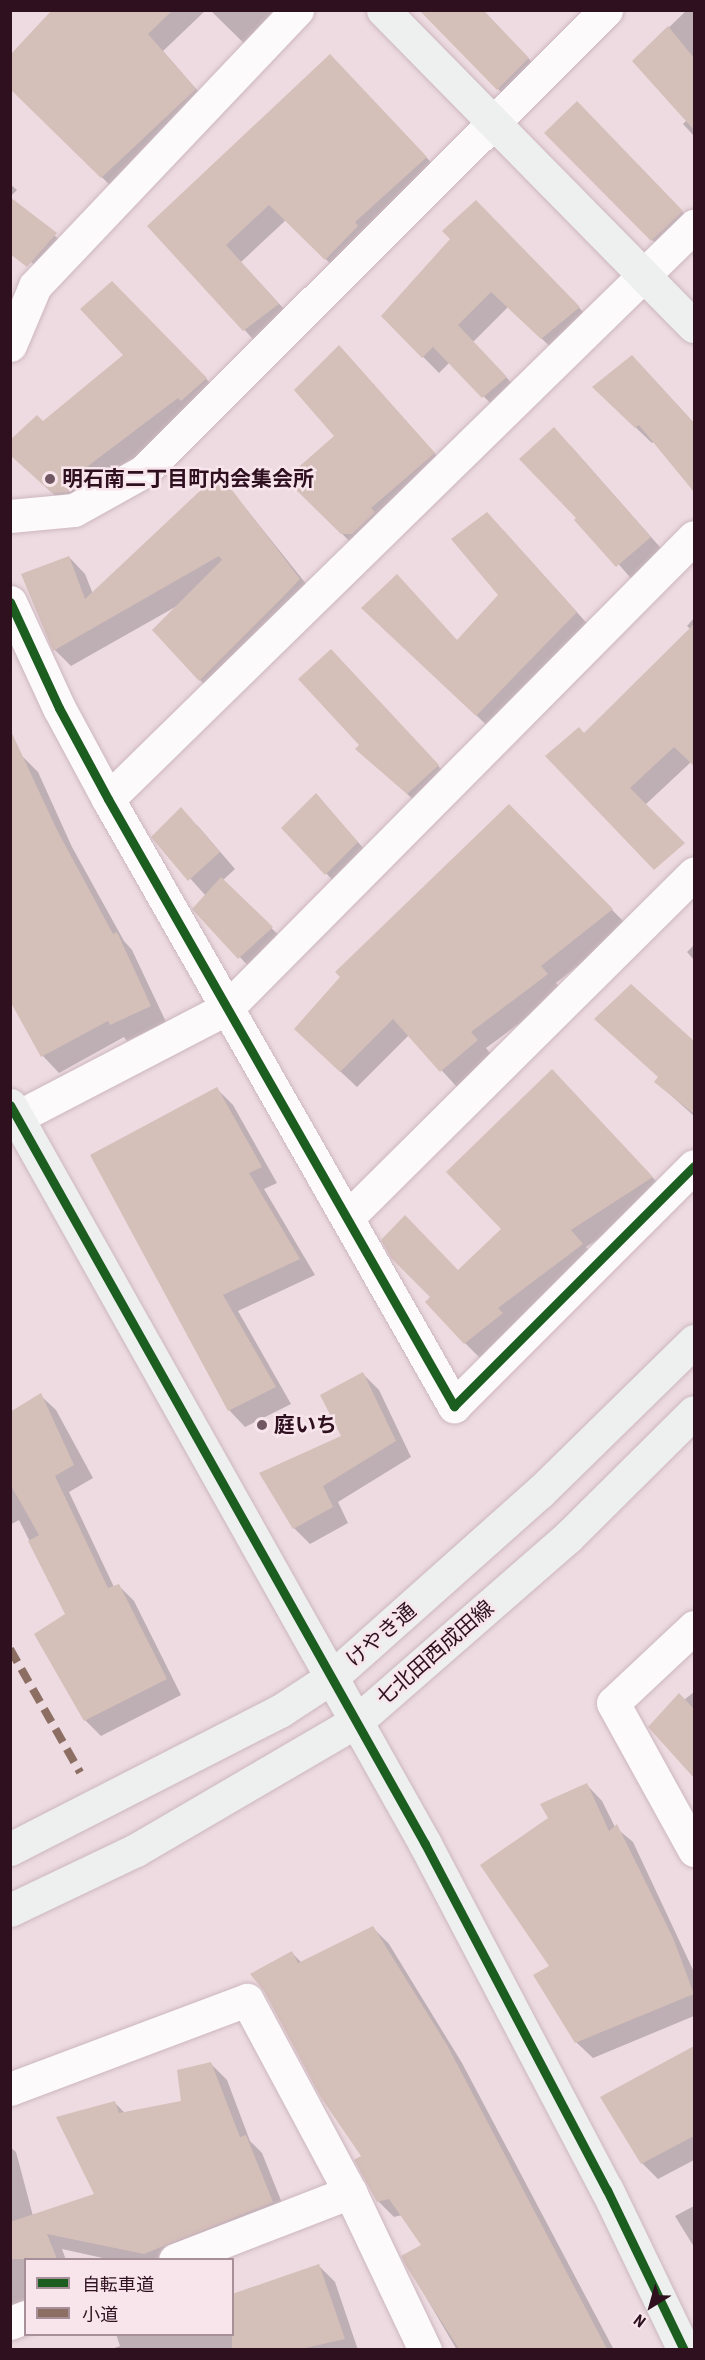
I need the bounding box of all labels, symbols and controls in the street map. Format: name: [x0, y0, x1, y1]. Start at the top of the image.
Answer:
place label: 明石南二丁目町内会集会所: [62, 466, 314, 492]
marker: 明石南二丁目町内会集会所: [43, 472, 57, 486]
place label: 庭いち: [274, 1412, 337, 1438]
marker: 庭いち: [255, 1418, 269, 1432]
street label: 七北田西成田線: [371, 1595, 499, 1711]
street label: けやき通: [341, 1598, 421, 1672]
legend: [24, 2258, 234, 2336]
text: 自転車道: [82, 2274, 154, 2295]
north arrow: [621, 2276, 681, 2336]
text: 小道: [82, 2304, 118, 2325]
text: N: [630, 2310, 650, 2331]

